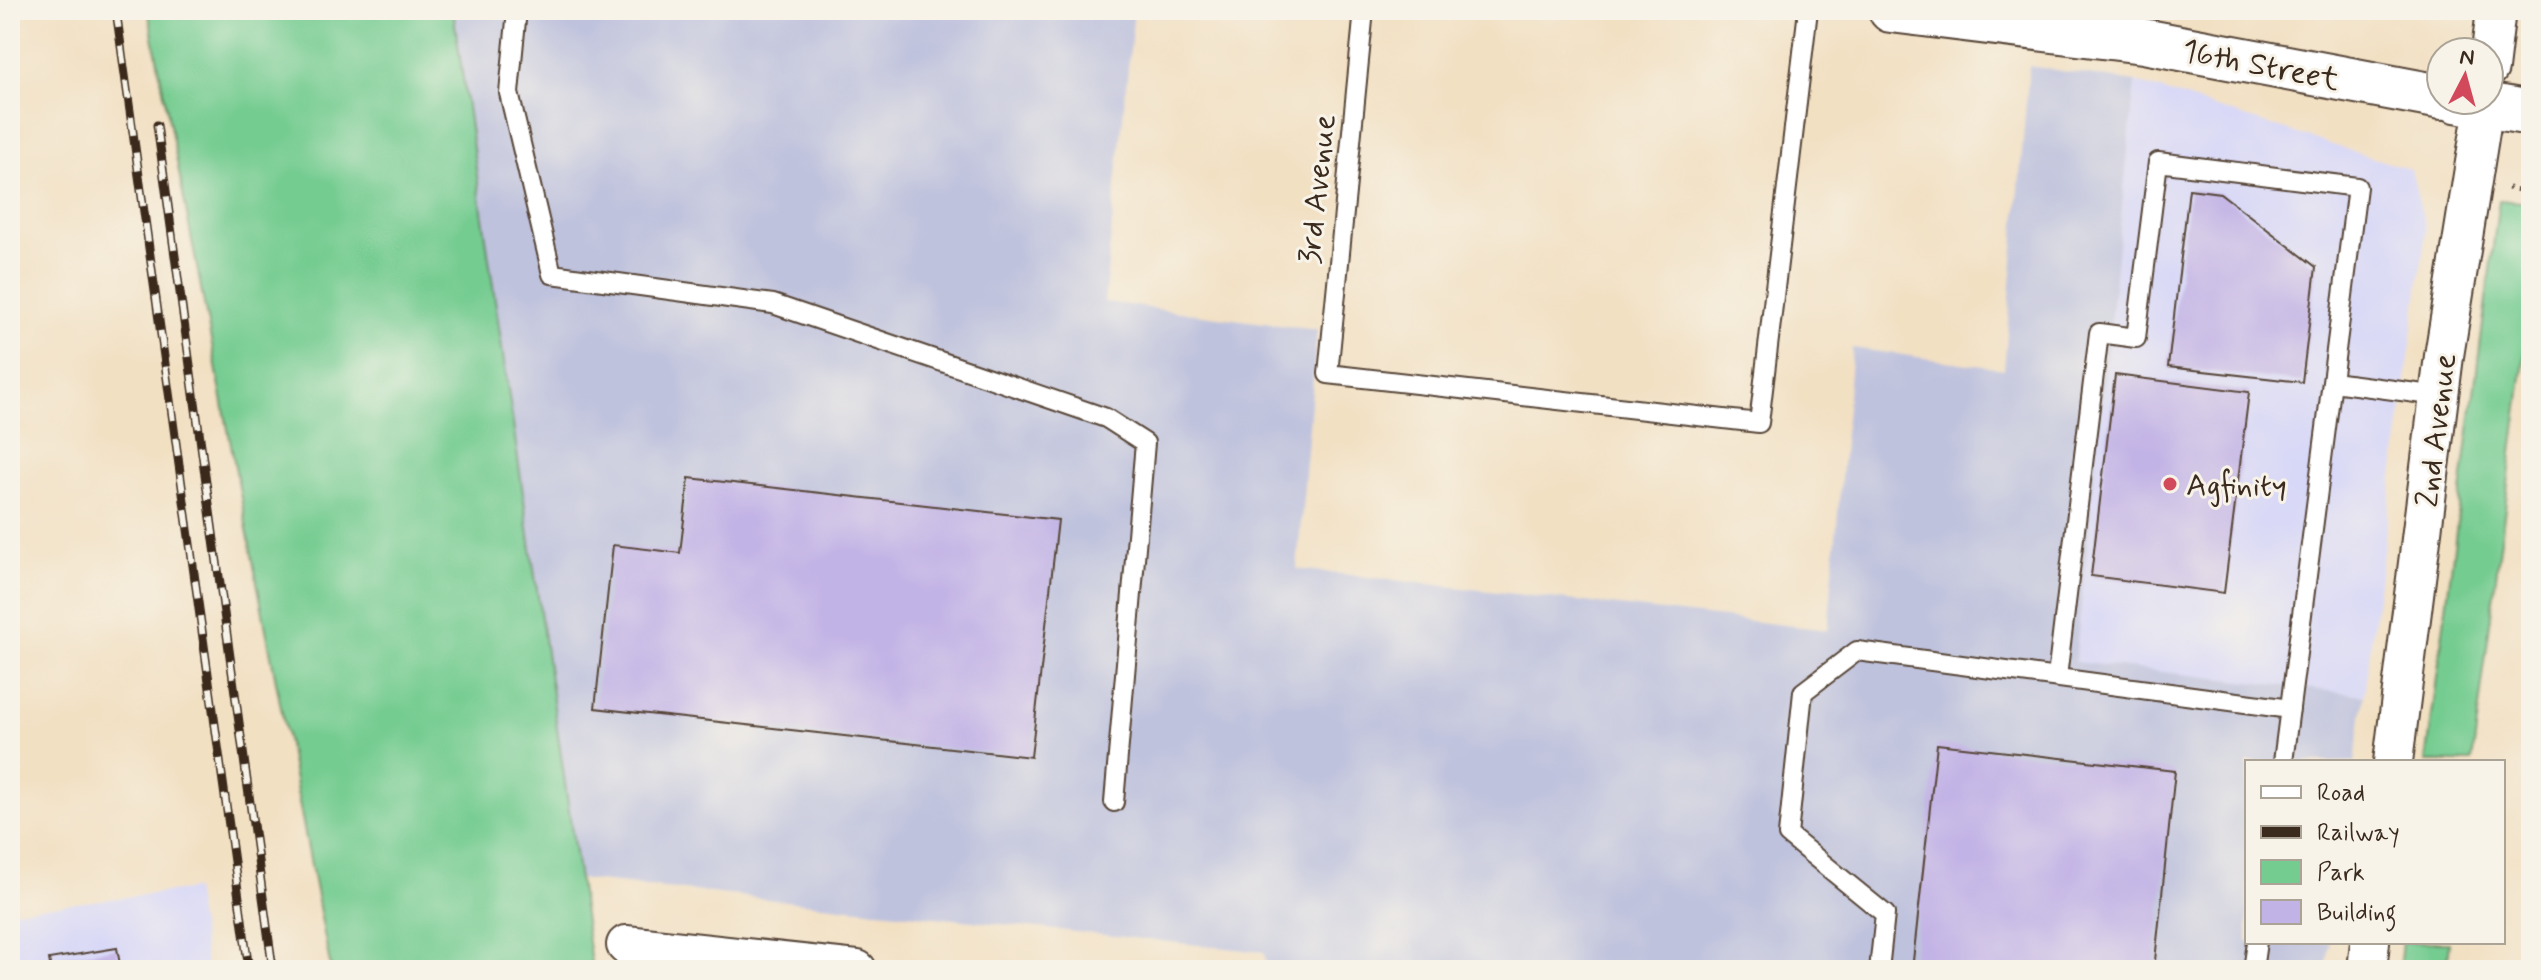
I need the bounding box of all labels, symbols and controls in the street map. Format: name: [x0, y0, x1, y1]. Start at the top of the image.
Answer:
street label: 16th Street: [2178, 30, 2343, 102]
north arrow: [2425, 36, 2505, 116]
text: N: [2458, 43, 2476, 73]
street label: 3rd Avenue: [1289, 112, 1347, 266]
street label: 2nd Avenue: [2407, 351, 2467, 510]
place label: Agfinity: [2186, 465, 2287, 507]
marker: Agfinity: [2161, 475, 2179, 493]
legend: [2245, 760, 2505, 944]
text: Road: [2317, 778, 2365, 809]
text: Railway: [2317, 818, 2400, 849]
text: Park: [2317, 858, 2365, 889]
text: Building: [2317, 898, 2397, 932]

